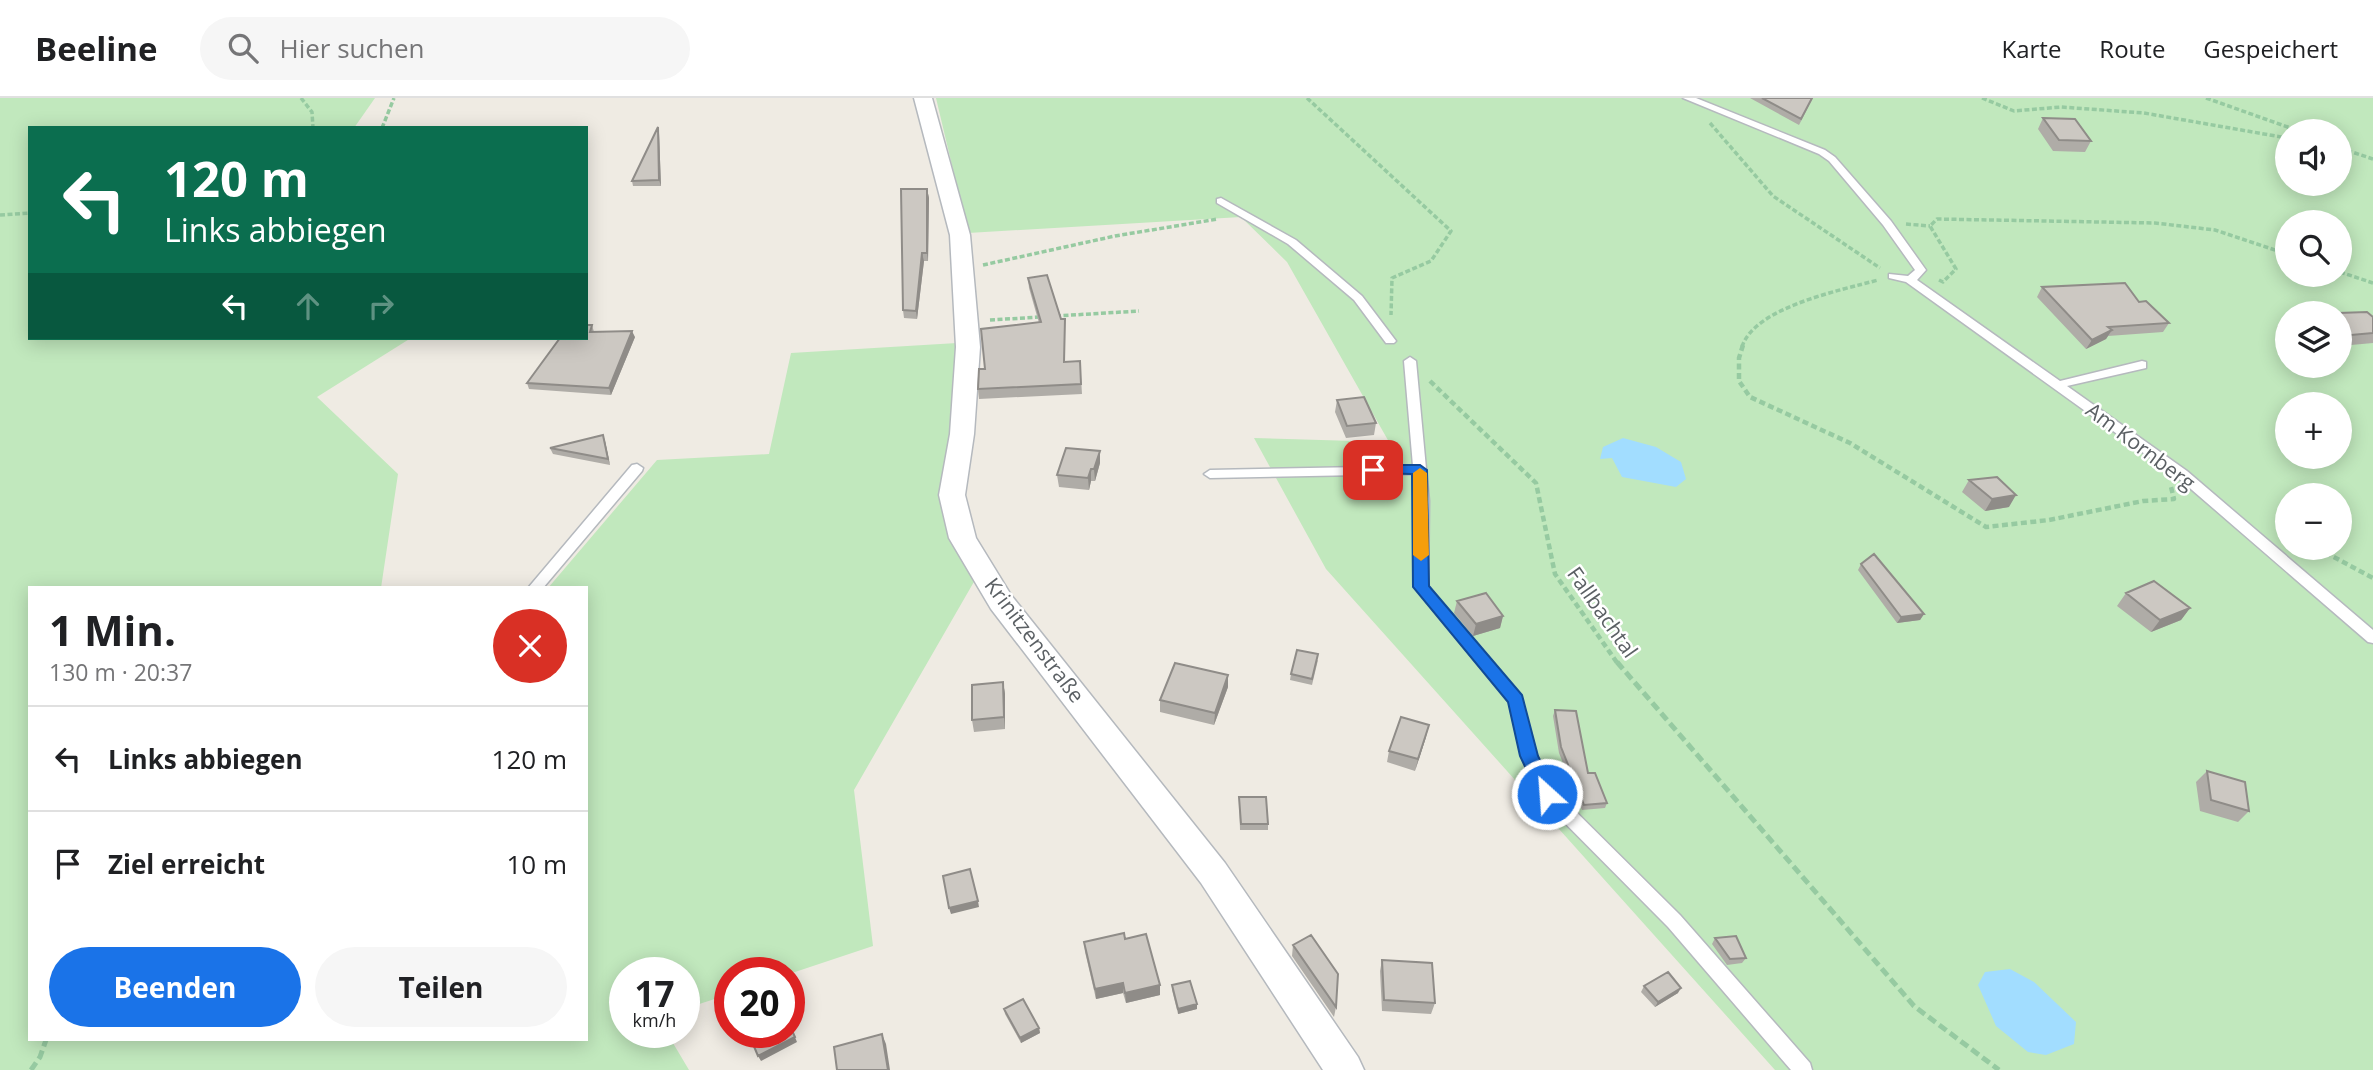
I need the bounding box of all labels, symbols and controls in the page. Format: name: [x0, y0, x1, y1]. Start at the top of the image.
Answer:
search box: [200, 17, 690, 80]
text: Beeline: [35, 26, 158, 71]
icon: search: [224, 29, 262, 67]
text: Hier suchen: [280, 30, 425, 66]
text: Karte: [2001, 32, 2061, 65]
text: Route: [2099, 32, 2165, 65]
text: Gespeichert: [2203, 32, 2338, 65]
map controls: [2275, 119, 2352, 560]
button: sound: [2275, 119, 2352, 196]
text: 120 m: [164, 145, 309, 211]
icon: left: [49, 154, 140, 245]
text: Links abbiegen: [164, 208, 387, 251]
button: search: [2275, 210, 2352, 287]
icon: left: [216, 287, 254, 325]
icon: ahead: [289, 287, 327, 325]
icon: right: [362, 287, 400, 325]
button: layers: [2275, 301, 2352, 378]
button: +: [2275, 392, 2352, 469]
street label: Am Kornberg: [2081, 396, 2201, 496]
pin: [1343, 440, 1403, 500]
icon: arrive: [1354, 451, 1392, 489]
button: −: [2275, 483, 2352, 560]
street label: Fallbachtal: [1561, 561, 1645, 663]
street label: Krinitzenstraße: [979, 572, 1091, 708]
text: 1 Min.: [49, 601, 176, 658]
button: close: [493, 609, 567, 683]
text: 130 m · 20:37: [49, 656, 192, 688]
icon: left: [49, 740, 87, 778]
text: Links abbiegen: [108, 741, 303, 777]
text: 120 m: [492, 741, 567, 777]
position arrow: [1510, 757, 1584, 831]
icon: arrive: [49, 845, 87, 883]
text: Ziel erreicht: [108, 846, 265, 882]
text: 10 m: [506, 846, 567, 882]
button: Beenden: [49, 947, 301, 1027]
button: Teilen: [315, 947, 567, 1027]
speed limit sign: 20: [714, 957, 805, 1048]
text: 17: [634, 970, 675, 1017]
text: km/h: [633, 1008, 676, 1032]

